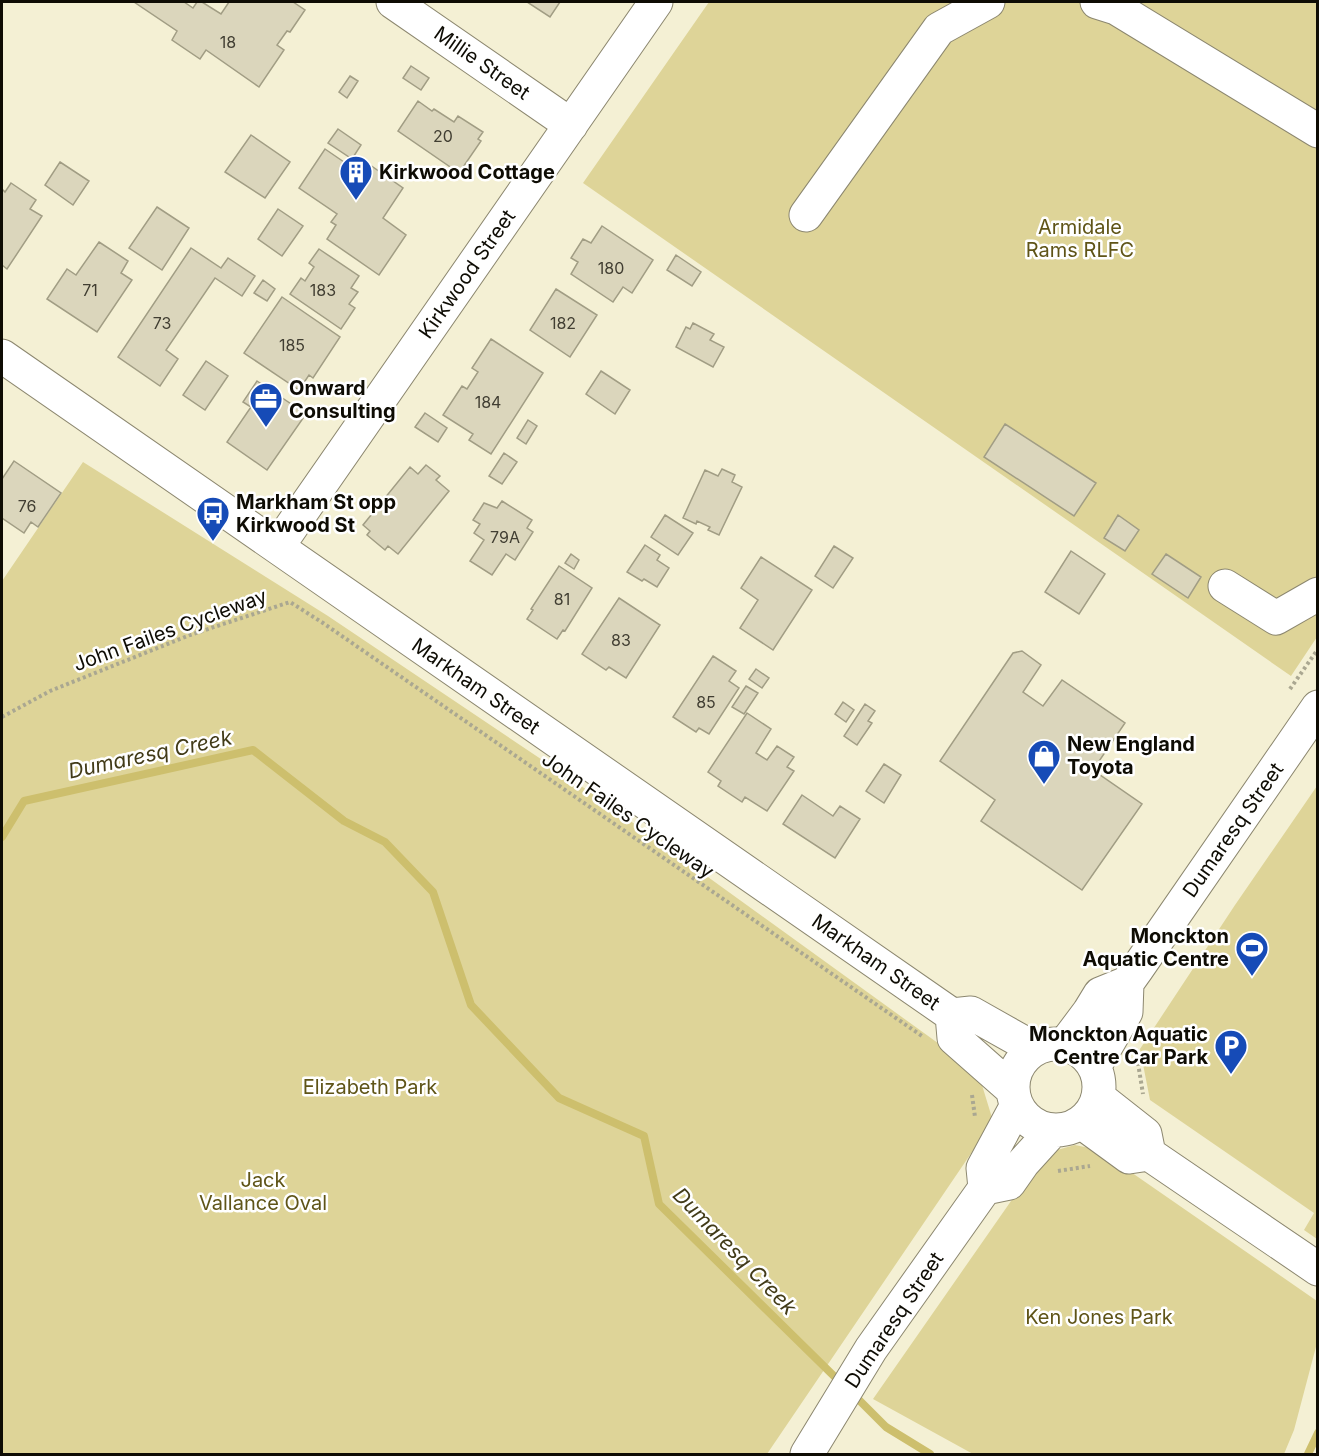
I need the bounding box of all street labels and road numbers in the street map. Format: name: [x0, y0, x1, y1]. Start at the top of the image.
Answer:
street label: Millie Street: [430, 21, 535, 105]
street label: Kirkwood Street: [414, 205, 521, 343]
street label: John Failes Cycleway: [70, 584, 270, 676]
street label: Markham Street: [407, 633, 545, 739]
street label: John Failes Cycleway: [537, 747, 719, 883]
street label: Dumaresq Street: [1178, 758, 1289, 902]
street label: Markham Street: [807, 909, 945, 1015]
street label: Dumaresq Street: [840, 1247, 949, 1393]

